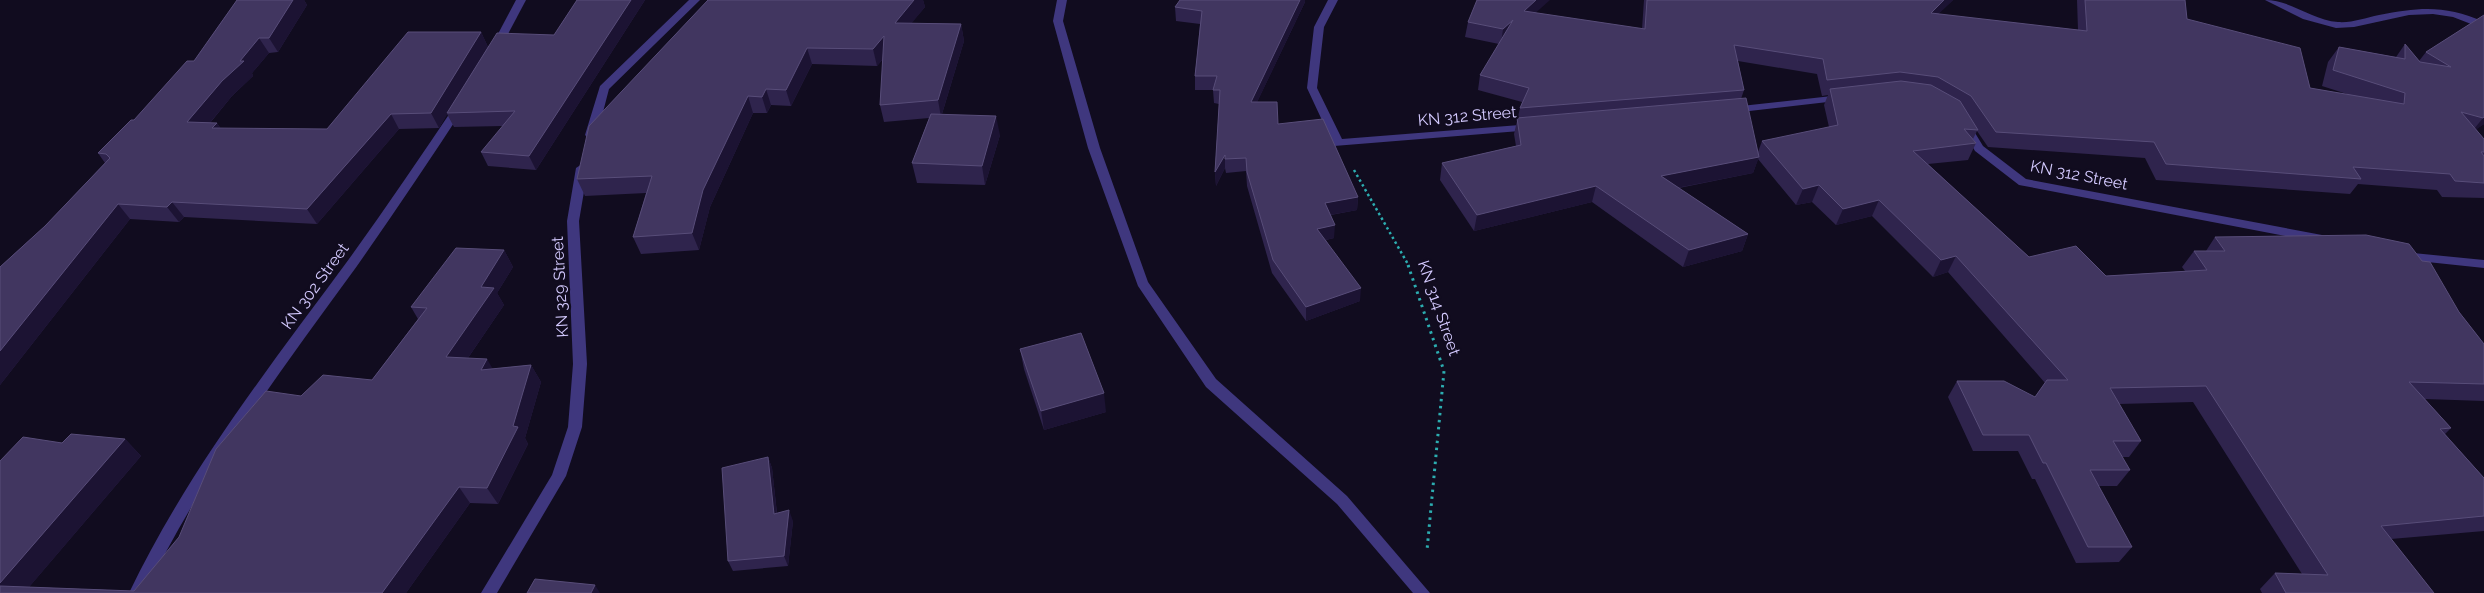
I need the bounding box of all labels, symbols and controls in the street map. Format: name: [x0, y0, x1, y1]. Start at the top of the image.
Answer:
street label: KN 312 Street: [1417, 102, 1518, 130]
street label: KN 312 Street: [2029, 156, 2130, 194]
street label: KN 329 Street: [548, 235, 572, 338]
street label: KN 302 Street: [277, 239, 353, 333]
street label: KN 314 Street: [1414, 258, 1464, 359]

